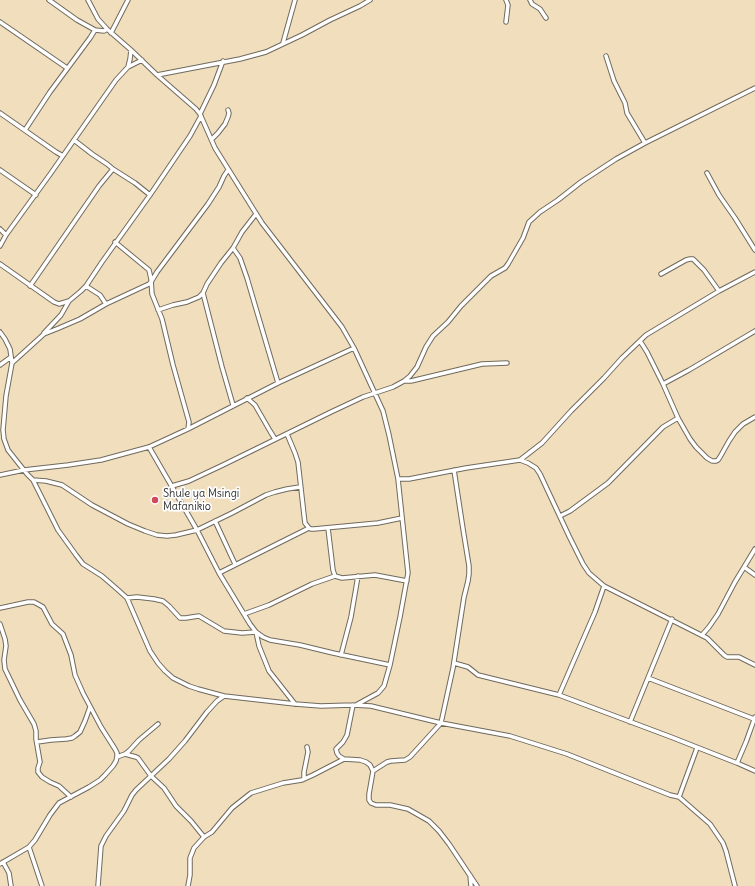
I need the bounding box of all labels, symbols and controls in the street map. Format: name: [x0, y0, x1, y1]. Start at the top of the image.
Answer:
place label: Shule ya Msingi Mafanikio: [163, 487, 239, 513]
marker: Shule ya Msingi Mafanikio: [150, 495, 160, 505]

